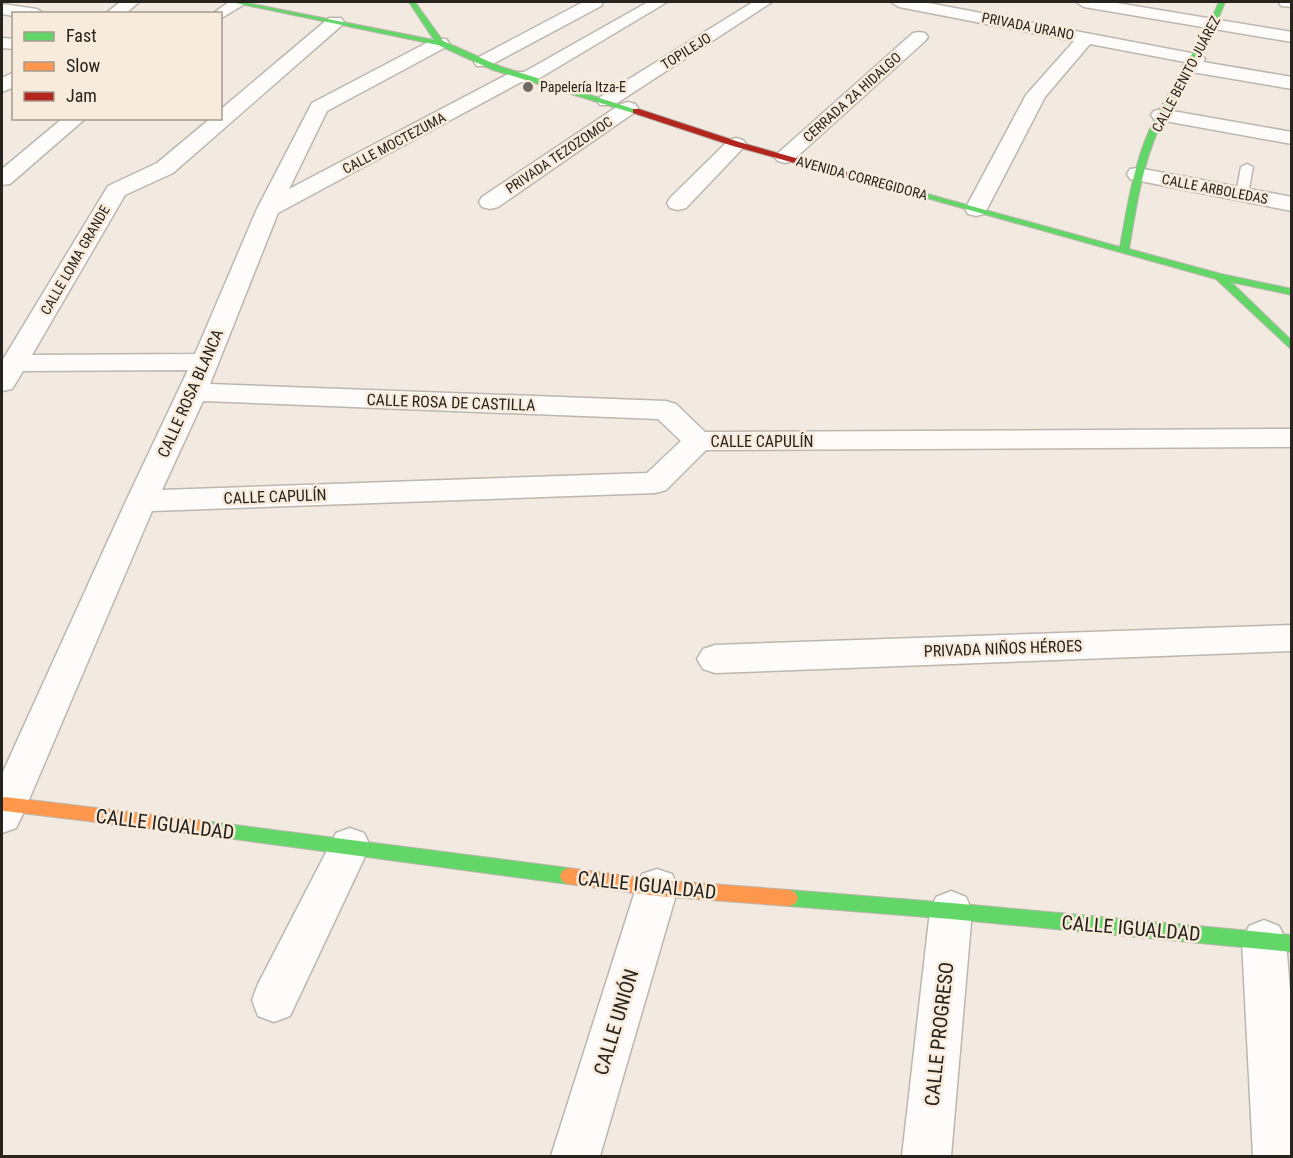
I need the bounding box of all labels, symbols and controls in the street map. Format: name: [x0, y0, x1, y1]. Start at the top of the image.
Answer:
street label: PRIVADA URANO: [980, 9, 1076, 43]
legend: [12, 12, 222, 120]
street label: CALLE BENITO JUÁREZ: [1148, 13, 1223, 135]
text: Fast: [66, 25, 97, 46]
street label: TOPILEJO: [658, 29, 714, 73]
street label: CERRADA 2A HIDALGO: [800, 49, 904, 145]
text: Slow: [66, 55, 101, 76]
place label: Papelería Itza-E: [540, 79, 626, 95]
marker: Papelería Itza-E: [521, 80, 535, 94]
text: Jam: [66, 85, 97, 106]
street label: CALLE MOCTEZUMA: [340, 109, 448, 177]
street label: PRIVADA TEZOZOMOC: [503, 113, 615, 197]
street label: AVENIDA CORREGIDORA: [795, 153, 929, 203]
street label: CALLE ARBOLEDAS: [1161, 171, 1269, 207]
street label: CALLE LOMA GRANDE: [37, 202, 113, 317]
street label: CALLE ROSA BLANCA: [154, 326, 227, 460]
street label: CALLE ROSA DE CASTILLA: [366, 390, 536, 415]
street label: CALLE CAPULÍN: [711, 432, 813, 451]
street label: CALLE CAPULÍN: [223, 485, 327, 508]
street label: PRIVADA NIÑOS HÉROES: [923, 635, 1083, 661]
street label: CALLE IGUALDAD: [94, 804, 236, 844]
street label: CALLE IGUALDAD: [576, 866, 718, 904]
street label: CALLE IGUALDAD: [1060, 910, 1202, 946]
street label: CALLE PROGRESO: [919, 961, 959, 1107]
street label: CALLE UNIÓN: [589, 966, 643, 1078]

